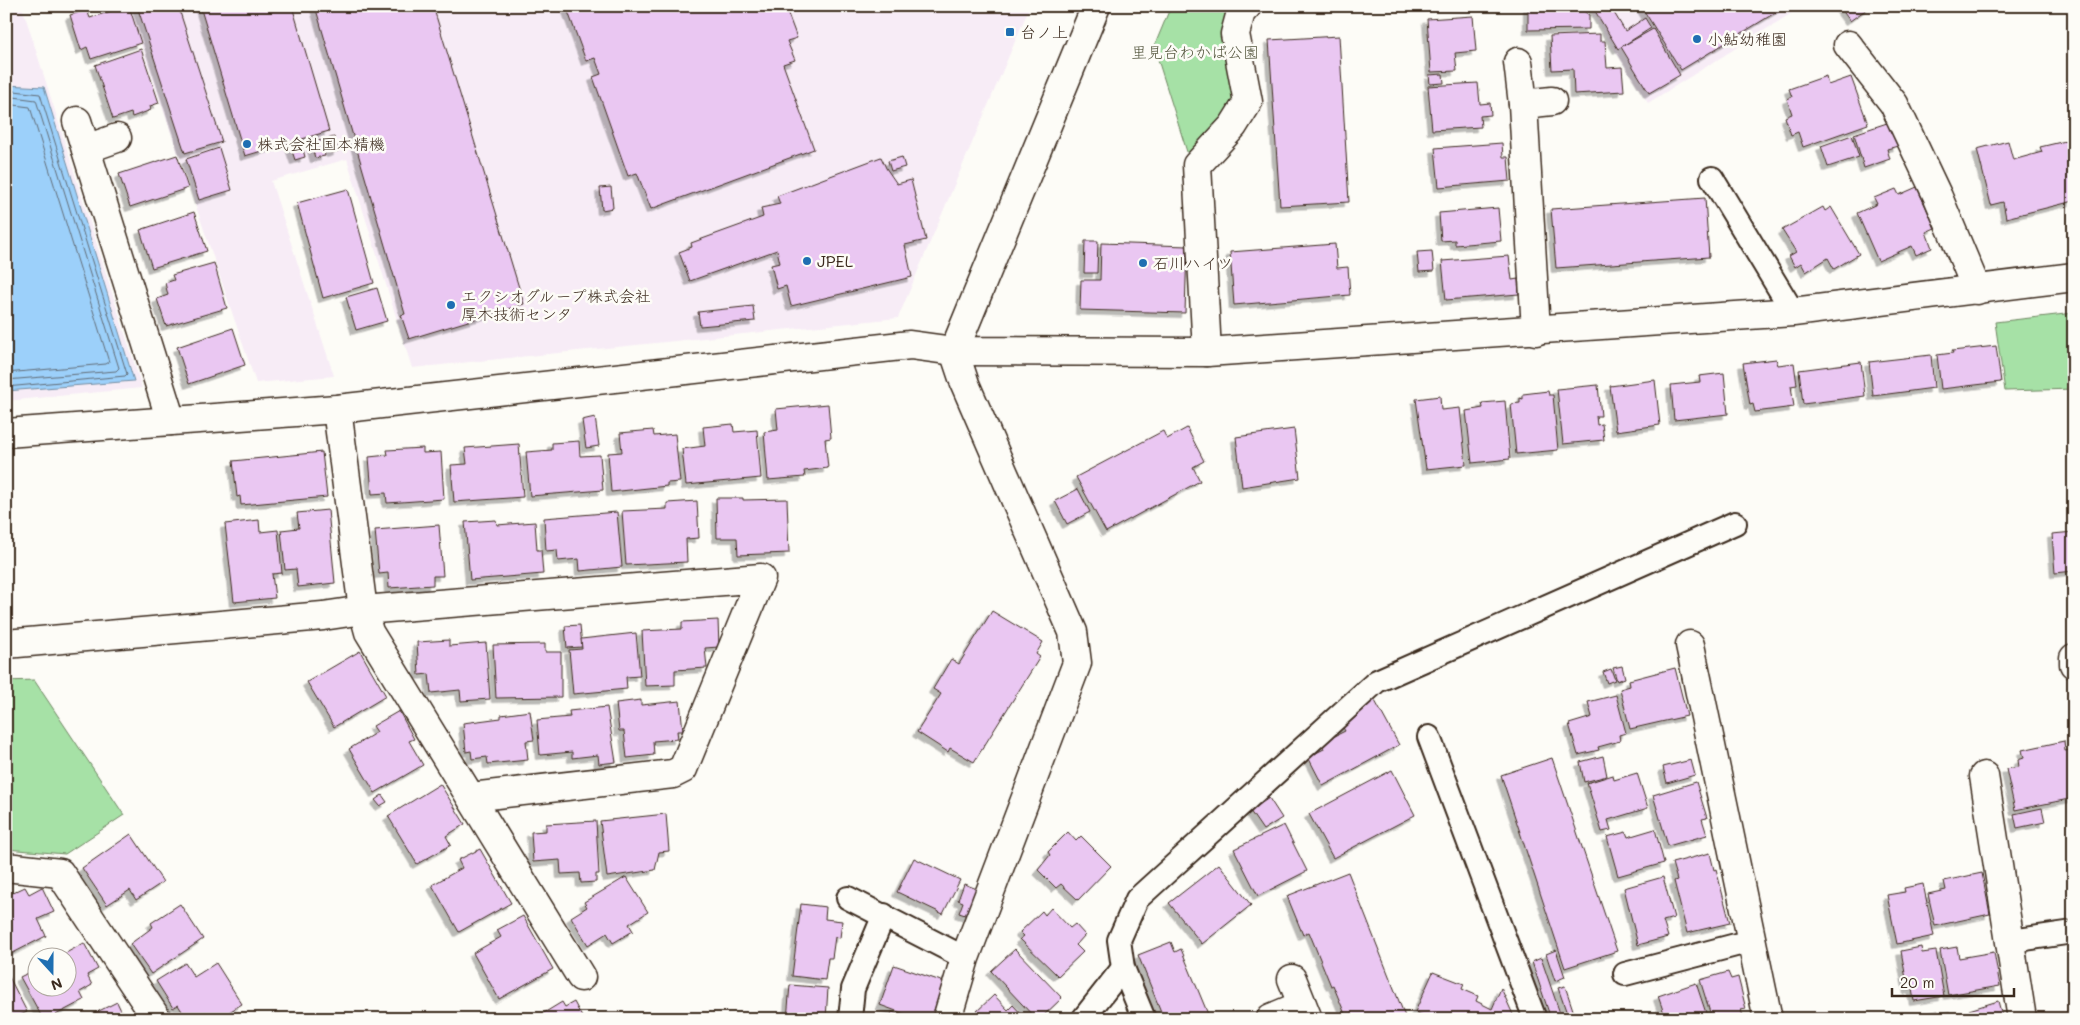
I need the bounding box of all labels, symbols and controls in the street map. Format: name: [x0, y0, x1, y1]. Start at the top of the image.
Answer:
place label: 台ノ上: [1020, 21, 1068, 42]
marker: 台ノ上: [1004, 26, 1016, 38]
place label: 小鮎幼稚園: [1707, 28, 1787, 49]
marker: 小鮎幼稚園: [1691, 33, 1703, 45]
park label: 里見台わかば公園: [1131, 41, 1259, 62]
place label: 株式会社国本精機: [257, 133, 385, 154]
marker: 株式会社国本精機: [241, 138, 253, 150]
place label: JPEL: [817, 250, 854, 271]
place label: 石川ハイツ: [1153, 252, 1233, 273]
marker: JPEL: [801, 255, 813, 267]
marker: 石川ハイツ: [1137, 257, 1149, 269]
place label: エクシオグループ株式会社 厚木技術センタ: [461, 285, 651, 324]
marker: エクシオグループ株式会社 厚木技術センタ: [445, 299, 457, 311]
north arrow: [28, 948, 78, 998]
scale bar: [1892, 965, 2015, 997]
text: 20 m: [1900, 972, 1934, 992]
text: N: [48, 974, 65, 995]

